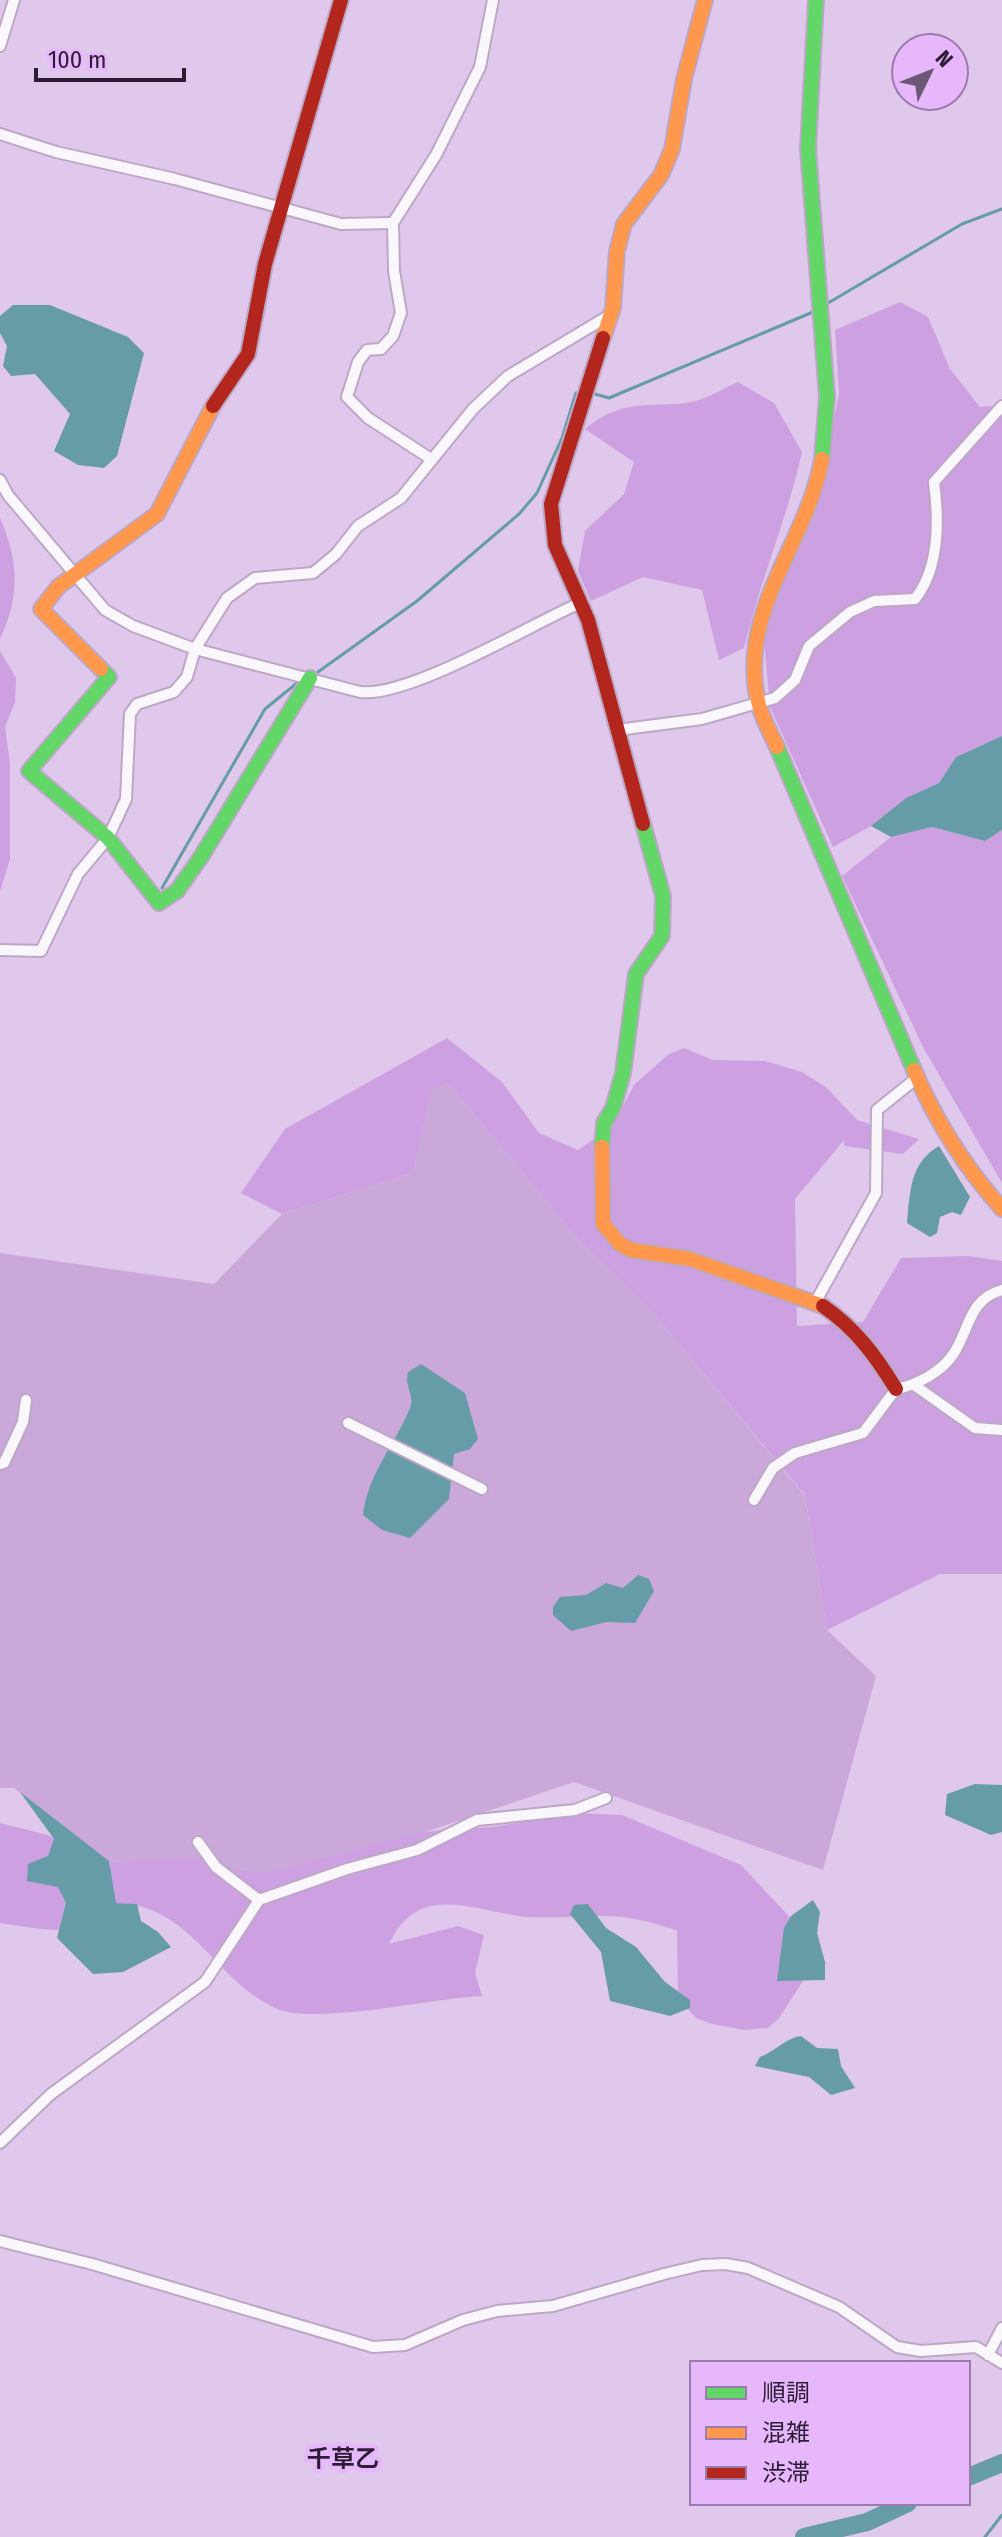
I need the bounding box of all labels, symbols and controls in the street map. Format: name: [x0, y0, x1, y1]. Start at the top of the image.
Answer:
scale bar: [36, 32, 184, 82]
north arrow: [890, 32, 970, 112]
text: N: [930, 45, 959, 73]
text: 100 m: [48, 46, 106, 74]
legend: [690, 2361, 970, 2505]
text: 順調: [762, 2379, 810, 2407]
text: 混雑: [762, 2419, 810, 2447]
district label: 千草乙: [307, 2445, 379, 2473]
text: 渋滞: [762, 2459, 810, 2487]

